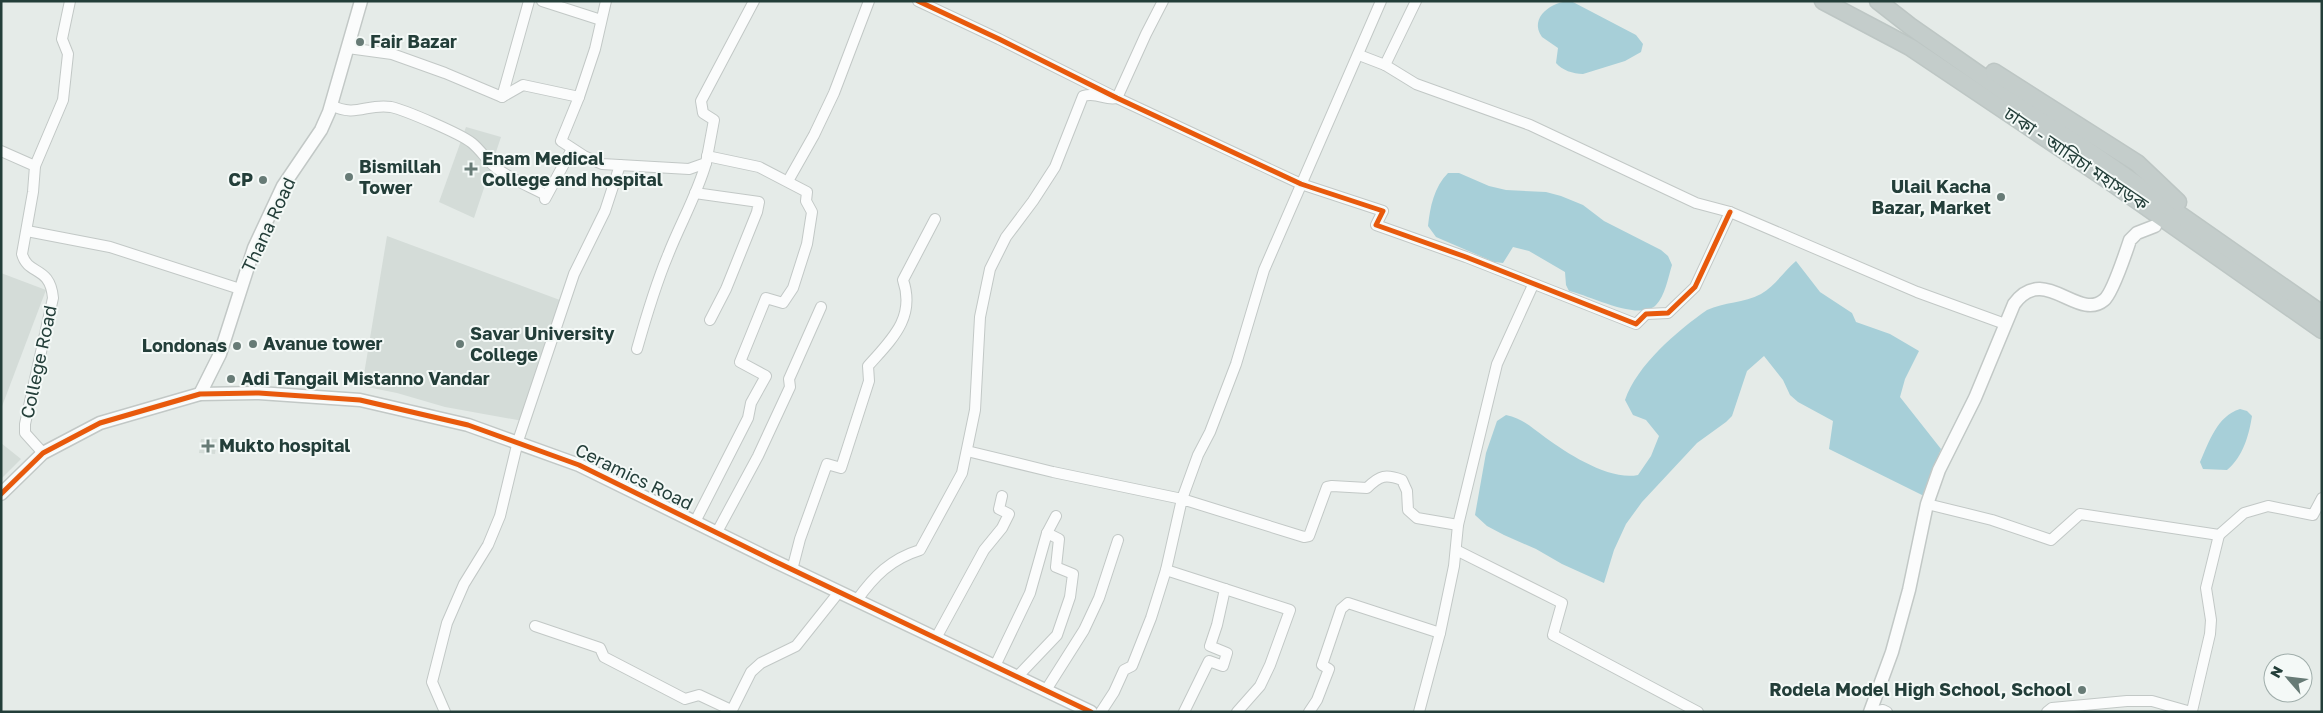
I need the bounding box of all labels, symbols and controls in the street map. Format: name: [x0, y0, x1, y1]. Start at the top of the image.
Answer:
place label: Fair Bazar: [370, 30, 457, 52]
marker: Fair Bazar: [354, 36, 366, 48]
street label: ঢাকা - আরিচা মহাসড়ক: [1999, 101, 2153, 215]
place label: Enam Medical College and hospital: [482, 147, 663, 190]
place label: Bismillah Tower: [359, 155, 441, 198]
marker: Enam Medical College and hospital: [464, 162, 478, 176]
place label: CP: [228, 168, 253, 190]
marker: Bismillah Tower: [343, 171, 355, 183]
street label: Thana Road: [237, 174, 300, 276]
marker: CP: [257, 174, 269, 186]
place label: Ulail Kacha Bazar, Market: [1872, 175, 1991, 218]
marker: Ulail Kacha Bazar, Market: [1995, 191, 2007, 203]
street label: College Road: [15, 303, 61, 420]
place label: Savar University College: [470, 322, 615, 365]
place label: Avanue tower: [263, 332, 383, 354]
place label: Londonas: [142, 334, 227, 356]
marker: Avanue tower: [247, 338, 259, 350]
marker: Savar University College: [454, 338, 466, 350]
marker: Londonas: [231, 340, 243, 352]
place label: Adi Tangail Mistanno Vandar: [241, 367, 490, 389]
marker: Adi Tangail Mistanno Vandar: [225, 373, 237, 385]
place label: Mukto hospital: [219, 434, 350, 456]
street label: Ceramics Road: [572, 438, 697, 514]
marker: Mukto hospital: [201, 439, 215, 453]
north arrow: [2263, 653, 2313, 703]
text: N: [2266, 663, 2286, 680]
place label: Rodela Model High School, School: [1769, 678, 2072, 700]
marker: Rodela Model High School, School: [2076, 684, 2088, 696]

